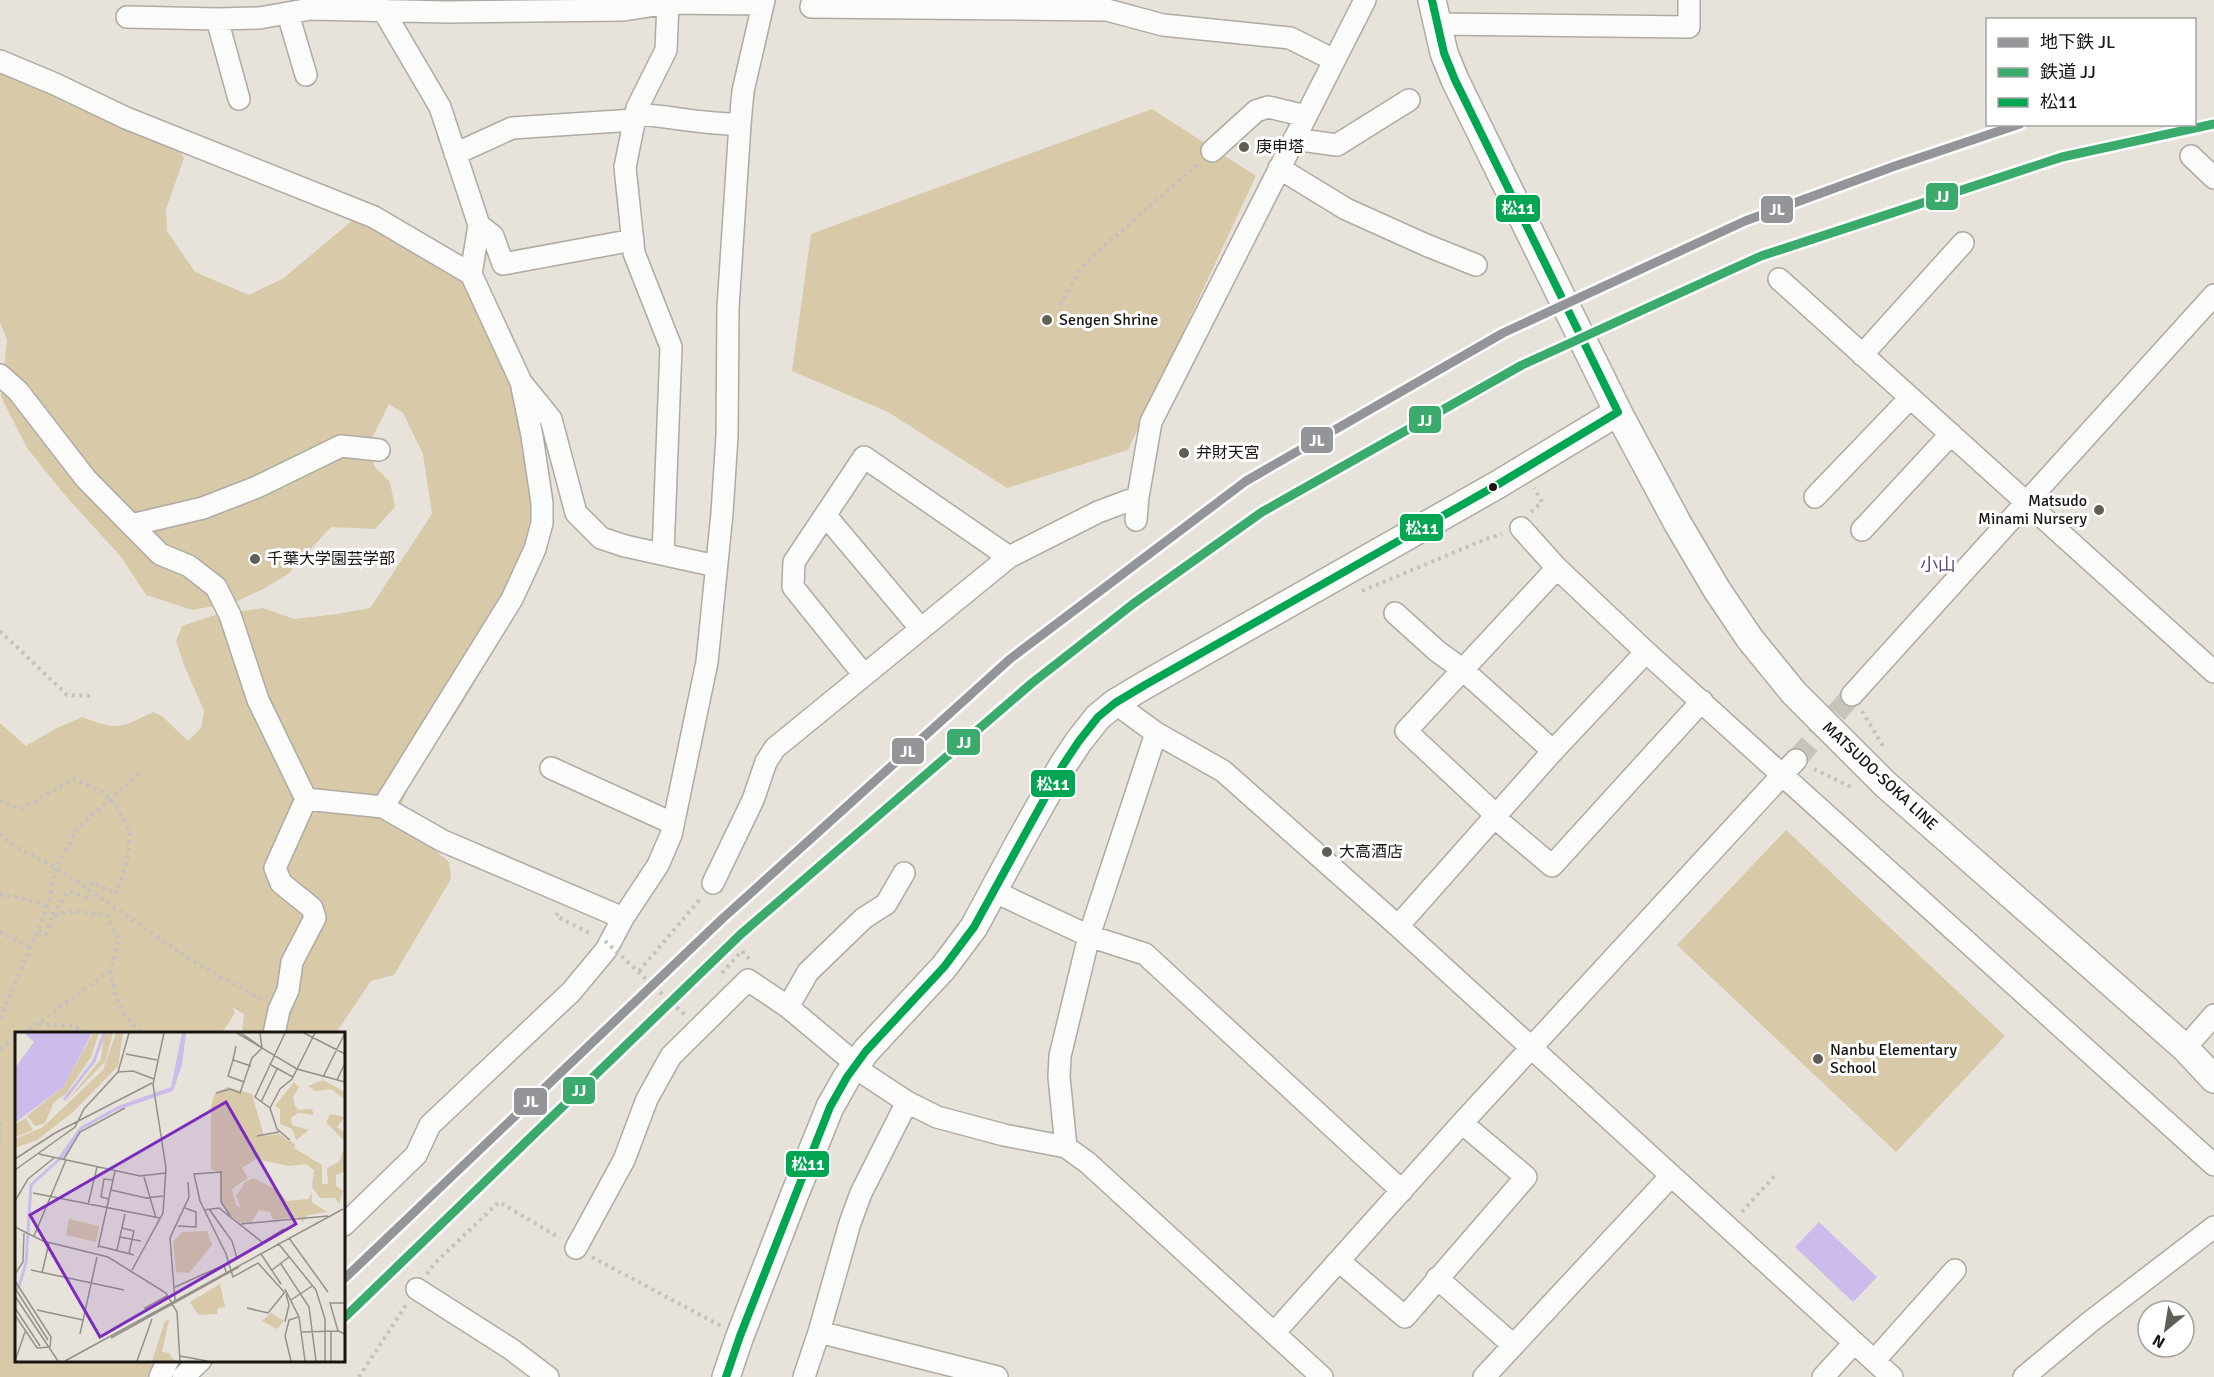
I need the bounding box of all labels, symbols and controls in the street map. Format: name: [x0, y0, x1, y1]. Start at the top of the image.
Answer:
legend: [1986, 18, 2196, 126]
text: 地下鉄 JL: [2040, 31, 2115, 53]
text: 鉄道 JJ: [2040, 61, 2096, 83]
text: 松11: [2040, 91, 2077, 113]
place label: 庚申塔: [1256, 137, 1304, 157]
marker: 庚申塔: [1237, 140, 1251, 154]
line badge: JJ: [1925, 182, 1959, 211]
text: JJ: [1935, 187, 1949, 207]
line badge: 松11: [1495, 194, 1541, 223]
line badge: JL: [1760, 195, 1794, 224]
text: 松11: [1501, 199, 1535, 219]
text: JL: [1769, 200, 1786, 220]
place label: Sengen Shrine: [1059, 310, 1158, 330]
marker: Sengen Shrine: [1040, 313, 1054, 327]
line badge: JJ: [1408, 405, 1442, 434]
text: JJ: [1418, 411, 1432, 431]
line badge: JL: [1300, 426, 1334, 454]
text: JL: [1309, 431, 1326, 451]
place label: 弁財天宮: [1196, 443, 1260, 463]
marker: 弁財天宮: [1177, 446, 1191, 460]
unlabelled marker: [1487, 481, 1499, 493]
place label: Matsudo Minami Nursery: [1978, 491, 2088, 529]
marker: Matsudo Minami Nursery: [2092, 503, 2106, 517]
line badge: 松11: [1399, 513, 1444, 542]
text: 松11: [1405, 519, 1439, 539]
place label: 千葉大学園芸学部: [267, 549, 395, 569]
marker: 千葉大学園芸学部: [248, 552, 262, 566]
district label: 小山: [1920, 554, 1956, 576]
street label: MATSUDO-SOKA LINE: [1818, 717, 1942, 835]
line badge: JJ: [946, 728, 981, 756]
text: JJ: [957, 733, 971, 753]
line badge: JL: [891, 737, 925, 765]
text: JL: [900, 742, 917, 762]
line badge: 松11: [1030, 769, 1076, 798]
text: 松11: [1036, 775, 1070, 795]
place label: 大高酒店: [1339, 842, 1403, 862]
marker: 大高酒店: [1320, 845, 1334, 859]
inset map: [15, 1032, 345, 1362]
place label: Nanbu Elementary School: [1830, 1040, 1958, 1078]
marker: Nanbu Elementary School: [1811, 1052, 1825, 1066]
line badge: JJ: [562, 1076, 596, 1105]
text: JJ: [572, 1081, 586, 1101]
line badge: JL: [513, 1087, 548, 1116]
text: JL: [523, 1092, 540, 1112]
line badge: 松11: [785, 1150, 830, 1178]
text: 松11: [791, 1155, 825, 1175]
north arrow: [2136, 1299, 2196, 1359]
text: N: [2149, 1330, 2169, 1353]

